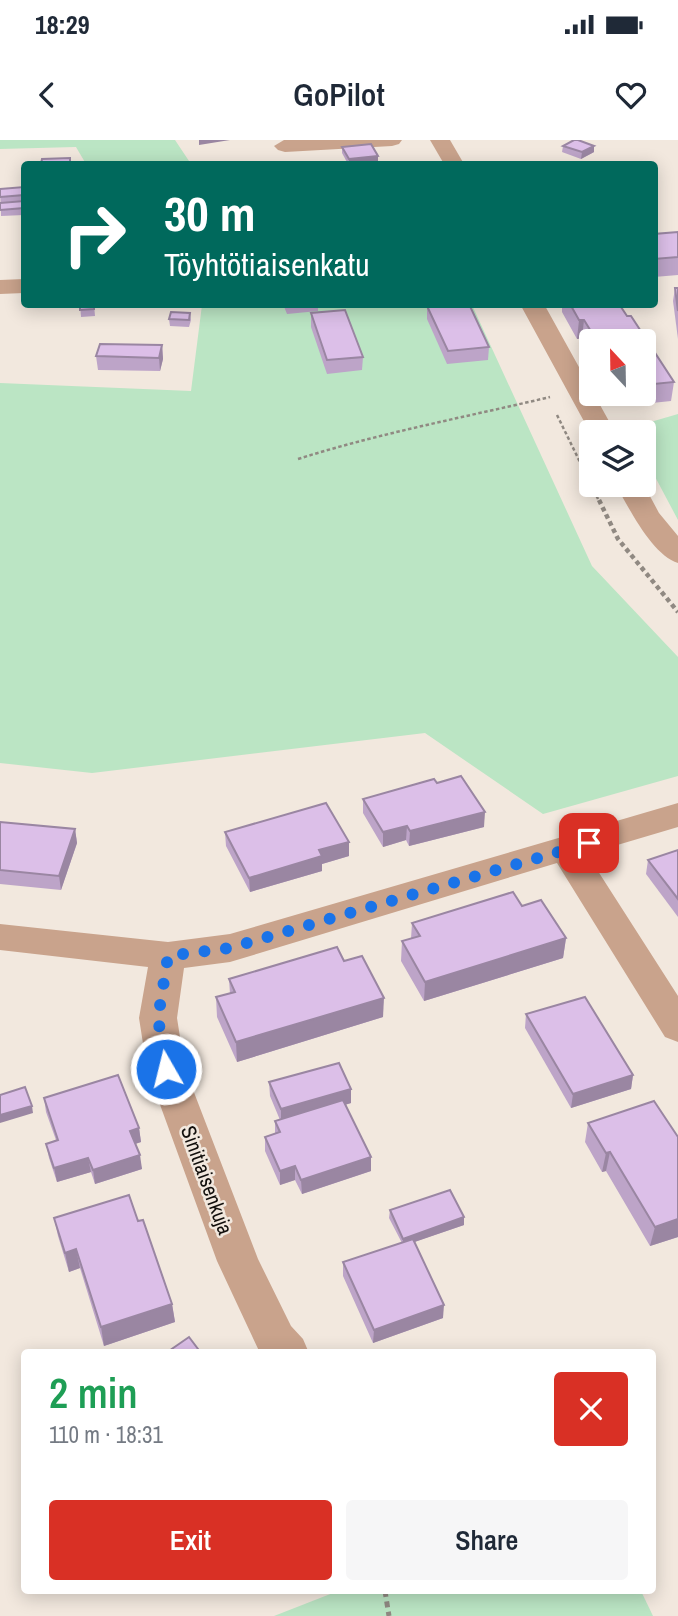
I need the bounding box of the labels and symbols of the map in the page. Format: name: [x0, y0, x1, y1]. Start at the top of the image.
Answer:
north arrow: [579, 329, 656, 406]
pin: [559, 813, 619, 873]
position arrow: [129, 1032, 203, 1106]
street label: Sinitiaisenkuja: [174, 1122, 240, 1239]

